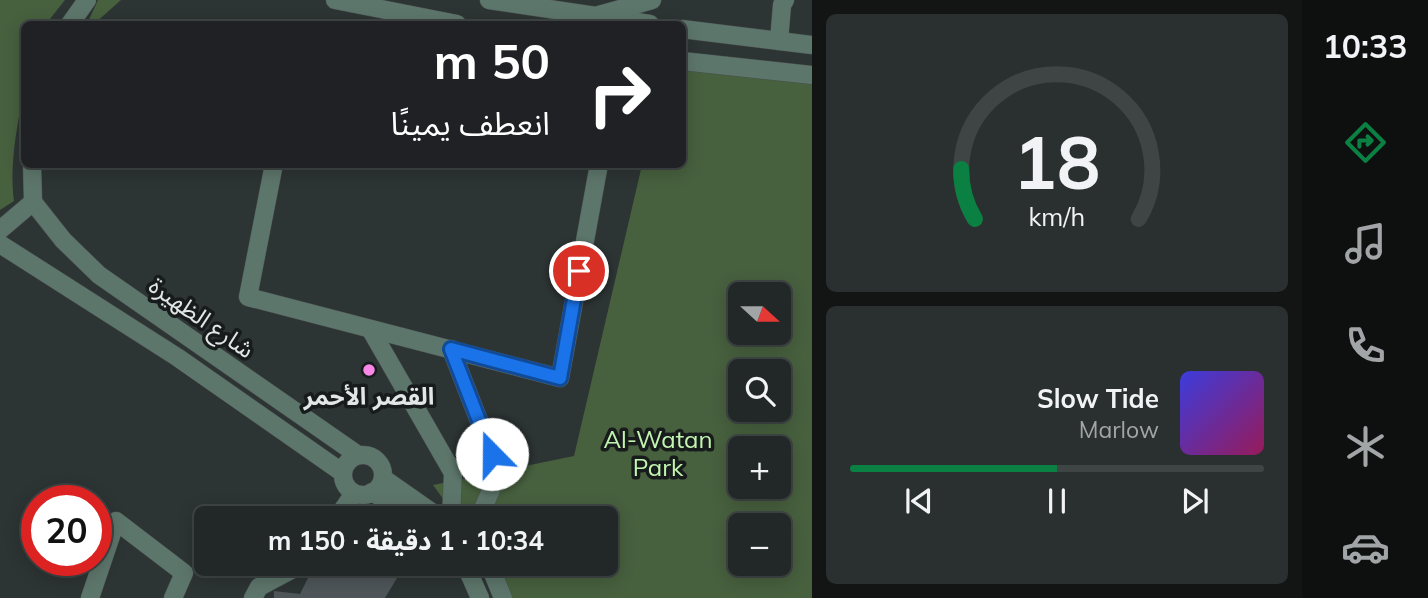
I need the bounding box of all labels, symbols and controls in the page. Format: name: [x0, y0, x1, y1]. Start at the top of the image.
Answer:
text: 10:33: [1323, 26, 1407, 66]
text: 50 m: [434, 30, 550, 91]
icon: right: [574, 49, 665, 140]
text: انعطف يمينًا: [391, 103, 550, 143]
text: 18: [1013, 116, 1101, 207]
icon: directions: [1341, 118, 1390, 167]
text: km/h: [1029, 201, 1085, 232]
icon: music: [1341, 219, 1390, 268]
pin: [549, 241, 609, 301]
icon: arrive: [560, 252, 598, 290]
street label: شارع الظهيرة: [142, 270, 260, 367]
north arrow: [728, 282, 791, 345]
map controls: [728, 282, 791, 576]
icon: phone: [1341, 321, 1390, 370]
button: search: [728, 359, 791, 422]
marker: القصر الأحمر: [361, 362, 377, 378]
place label: القصر الأحمر: [303, 381, 434, 411]
text: Slow Tide: [1037, 382, 1159, 415]
text: Marlow: [1079, 415, 1159, 444]
position arrow: [455, 417, 529, 491]
icon: climate: [1341, 422, 1390, 471]
park label: Al-Watan Park: [603, 424, 713, 482]
button: +: [728, 436, 791, 499]
icon: previous: [900, 482, 938, 520]
icon: pause: [1038, 482, 1076, 520]
icon: next: [1176, 482, 1214, 520]
speed limit sign: 20: [21, 485, 112, 576]
button: −: [728, 513, 791, 576]
icon: car: [1341, 523, 1390, 572]
text: 10:34 · 1 دقيقة · 150 m: [268, 524, 544, 557]

